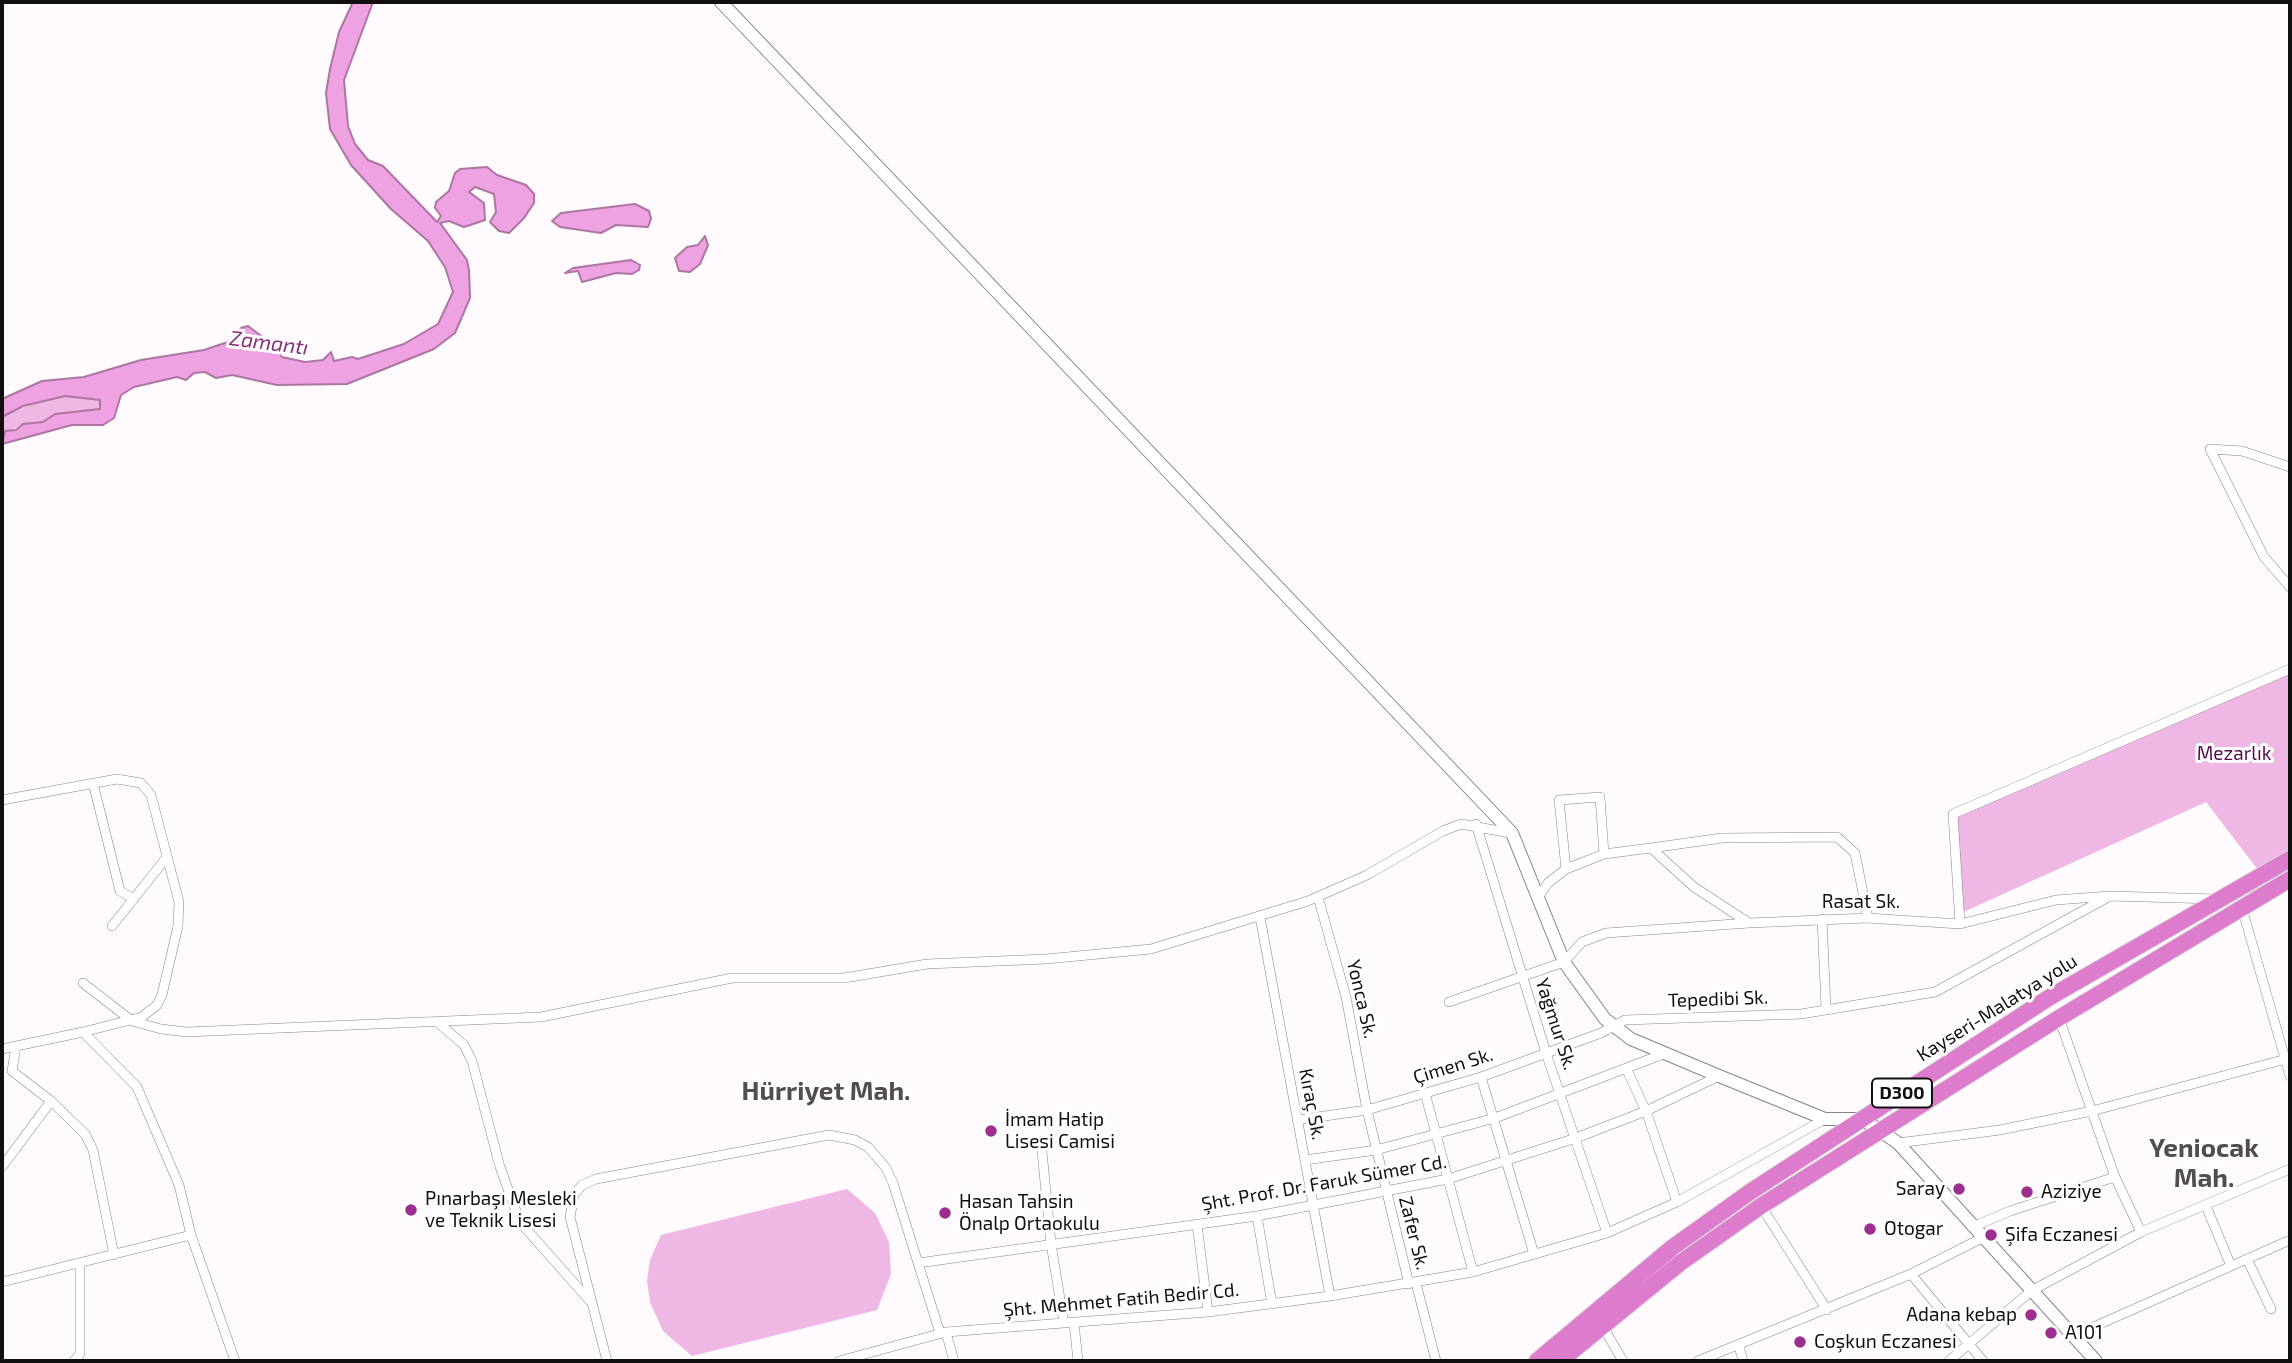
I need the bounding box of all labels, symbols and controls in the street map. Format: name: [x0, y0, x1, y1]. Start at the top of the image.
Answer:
water label: Zamantı: [228, 326, 310, 360]
park label: Mezarlık: [2197, 743, 2271, 765]
street label: Rasat Sk.: [1822, 891, 1900, 913]
street label: Kayseri-Malatya yolu: [1913, 949, 2081, 1067]
street label: Yonca Sk.: [1342, 957, 1382, 1041]
street label: Yağmur Sk.: [1531, 975, 1581, 1073]
street label: Tepedibi Sk.: [1667, 986, 1769, 1012]
street label: Çimen Sk.: [1410, 1043, 1496, 1089]
street label: Kıraç Sk.: [1294, 1066, 1330, 1142]
district label: Hürriyet Mah.: [742, 1075, 910, 1107]
road number: D300: [1872, 1078, 1932, 1108]
place label: İmam Hatip Lisesi Camisi: [1005, 1109, 1115, 1153]
marker: İmam Hatip Lisesi Camisi: [983, 1123, 999, 1139]
district label: Yeniocak Mah.: [2149, 1132, 2259, 1194]
street label: Şht. Prof. Dr. Faruk Sümer Cd.: [1200, 1150, 1448, 1216]
place label: Saray: [1896, 1178, 1945, 1200]
marker: Saray: [1951, 1181, 1967, 1197]
place label: Aziziye: [2041, 1181, 2102, 1203]
marker: Aziziye: [2019, 1184, 2035, 1200]
place label: Pınarbaşı Mesleki ve Teknik Lisesi: [425, 1188, 577, 1232]
place label: Hasan Tahsin Önalp Ortaokulu: [959, 1191, 1100, 1235]
street label: Zafer Sk.: [1394, 1194, 1434, 1272]
marker: Pınarbaşı Mesleki ve Teknik Lisesi: [403, 1202, 419, 1218]
marker: Hasan Tahsin Önalp Ortaokulu: [937, 1205, 953, 1221]
place label: Otogar: [1884, 1218, 1943, 1240]
marker: Otogar: [1862, 1221, 1878, 1237]
place label: Şifa Eczanesi: [2005, 1224, 2118, 1246]
marker: Şifa Eczanesi: [1983, 1227, 1999, 1243]
street label: Şht. Mehmet Fatih Bedir Cd.: [1002, 1278, 1240, 1322]
place label: Adana kebap: [1906, 1304, 2017, 1326]
marker: Adana kebap: [2023, 1307, 2039, 1323]
place label: A101: [2065, 1322, 2103, 1344]
marker: A101: [2043, 1325, 2059, 1341]
place label: Coşkun Eczanesi: [1814, 1331, 1957, 1353]
marker: Coşkun Eczanesi: [1792, 1334, 1808, 1350]

